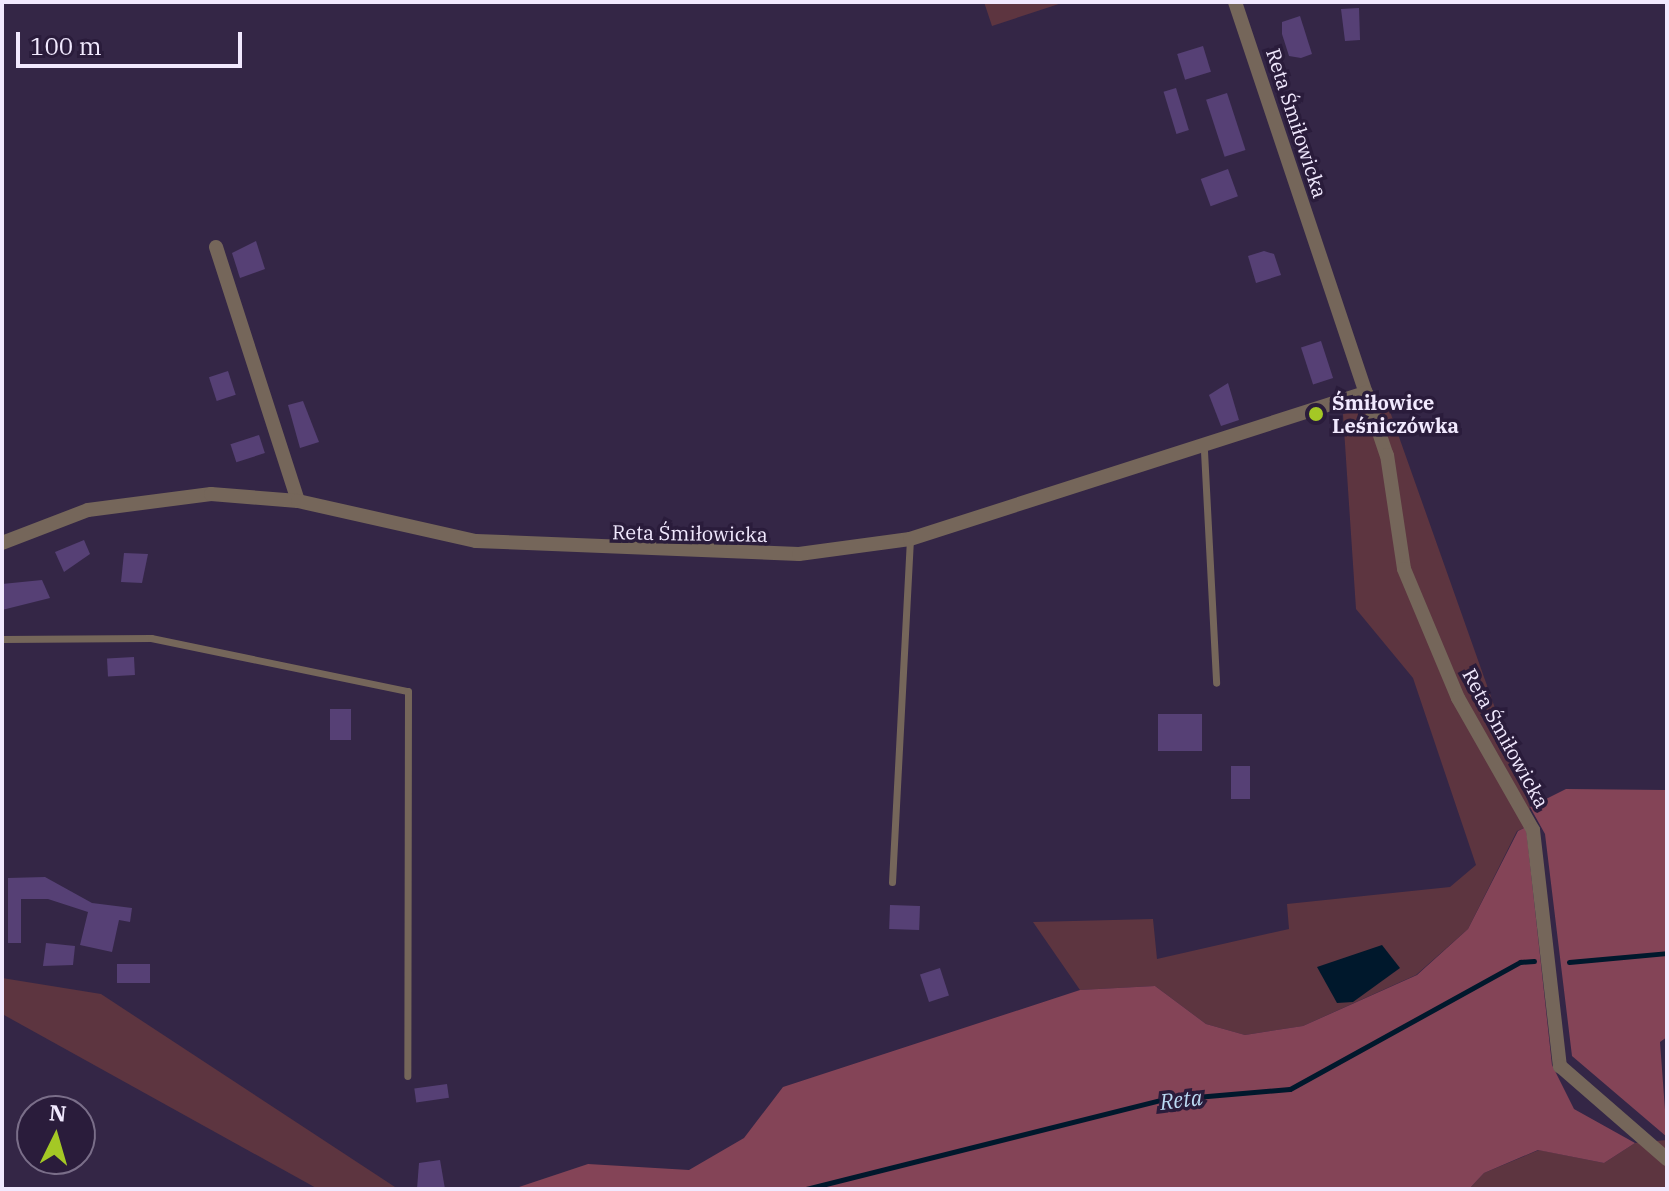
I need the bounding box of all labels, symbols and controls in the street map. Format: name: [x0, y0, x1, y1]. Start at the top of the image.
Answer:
scale bar: [20, 16, 246, 66]
text: 100 m: [30, 30, 102, 62]
street label: Reta Śmiłowicka: [1262, 45, 1332, 201]
place label: Śmiłowice Leśniczówka: [1332, 390, 1459, 437]
marker: Śmiłowice Leśniczówka: [1307, 405, 1325, 423]
street label: Reta Śmiłowicka: [612, 520, 768, 546]
street label: Reta Śmiłowicka: [1458, 664, 1554, 812]
water label: Reta: [1158, 1083, 1204, 1115]
north arrow: [16, 1095, 96, 1175]
text: N: [48, 1097, 68, 1128]

